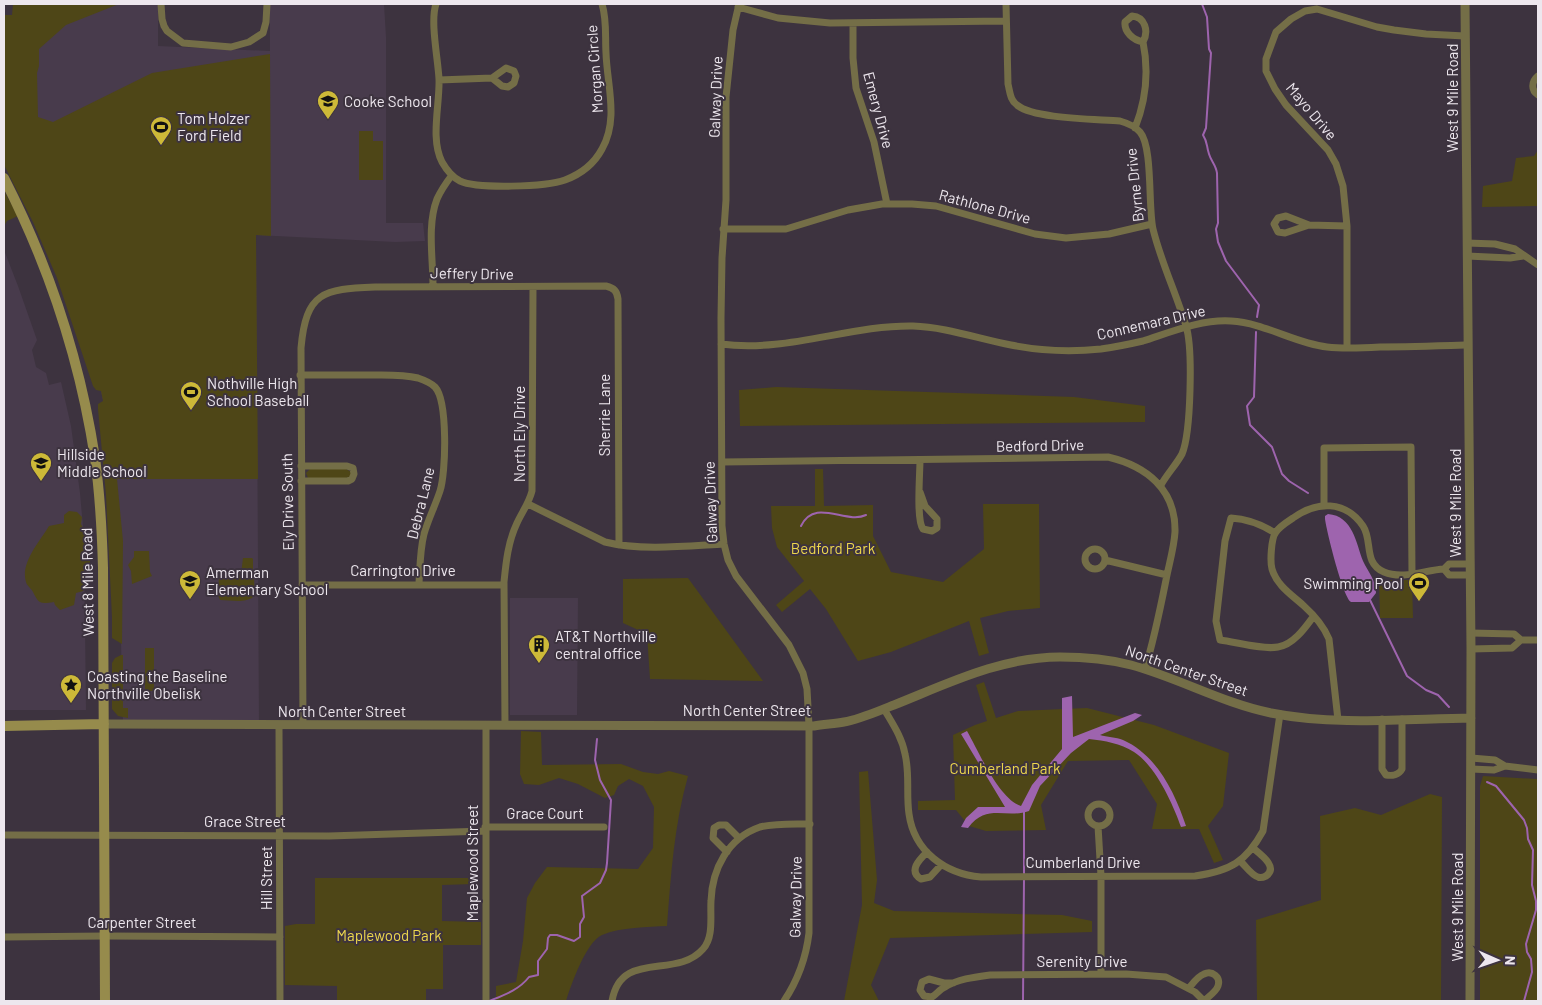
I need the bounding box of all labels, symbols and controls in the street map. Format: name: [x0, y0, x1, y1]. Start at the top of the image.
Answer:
street label: Morgan Circle: [582, 24, 606, 114]
street label: West 9 Mile Road: [1443, 44, 1461, 152]
street label: Galway Drive: [705, 56, 725, 138]
street label: Emery Drive: [860, 70, 898, 150]
street label: Mayo Drive: [1283, 79, 1341, 143]
school or university icon: Cooke School: [316, 89, 340, 120]
place label: Cooke School: [344, 92, 432, 110]
place label: Tom Holzer Ford Field: [177, 109, 250, 144]
sports icon: Tom Holzer Ford Field: [149, 115, 173, 146]
street label: Byrne Drive: [1121, 147, 1147, 223]
street label: Rathlone Drive: [937, 185, 1033, 227]
street label: Jeffery Drive: [430, 263, 514, 283]
street label: Connemara Drive: [1095, 301, 1207, 343]
place label: Nothville High School Baseball: [207, 374, 309, 409]
street label: Sherrie Lane: [595, 374, 613, 456]
sports icon: Nothville High School Baseball: [179, 380, 203, 411]
street label: North Ely Drive: [510, 386, 528, 482]
street label: Bedford Drive: [996, 435, 1084, 455]
place label: Hillside Middle School: [57, 445, 147, 480]
street label: West 9 Mile Road: [1446, 449, 1464, 557]
school or university icon: Hillside Middle School: [29, 451, 53, 482]
street label: Ely Drive South: [277, 453, 297, 551]
street label: Galway Drive: [700, 461, 720, 543]
street label: Debra Lane: [402, 465, 438, 541]
street label: West 8 Mile Road: [77, 527, 97, 637]
park label: Bedford Park: [791, 539, 876, 557]
street label: Carrington Drive: [350, 561, 456, 579]
place label: Amerman Elementary School: [206, 563, 328, 598]
school or university icon: Amerman Elementary School: [178, 569, 202, 600]
sports icon: Swimming Pool: [1407, 571, 1431, 602]
place label: Swimming Pool: [1303, 574, 1403, 592]
place label: AT&T Northville central office: [555, 627, 656, 662]
building icon: AT&T Northville central office: [527, 633, 551, 664]
street label: North Center Street: [1123, 641, 1251, 699]
place label: Coasting the Baseline Northville Obelisk: [87, 667, 227, 702]
place icon: Coasting the Baseline Northville Obelisk: [59, 673, 83, 704]
street label: North Center Street: [683, 701, 811, 719]
street label: North Center Street: [278, 702, 406, 720]
park label: Cumberland Park: [950, 759, 1061, 777]
street label: Grace Court: [506, 804, 584, 822]
street label: Maplewood Street: [463, 805, 481, 921]
street label: Grace Street: [204, 812, 286, 830]
street label: Hill Street: [257, 846, 275, 910]
street label: Cumberland Drive: [1026, 853, 1140, 871]
street label: West 9 Mile Road: [1448, 853, 1466, 961]
street label: Galway Drive: [785, 856, 805, 938]
street label: Carpenter Street: [87, 913, 197, 931]
park label: Maplewood Park: [336, 926, 442, 944]
north arrow: [1472, 935, 1522, 985]
street label: Serenity Drive: [1037, 952, 1127, 970]
text: N: [1502, 956, 1519, 965]

